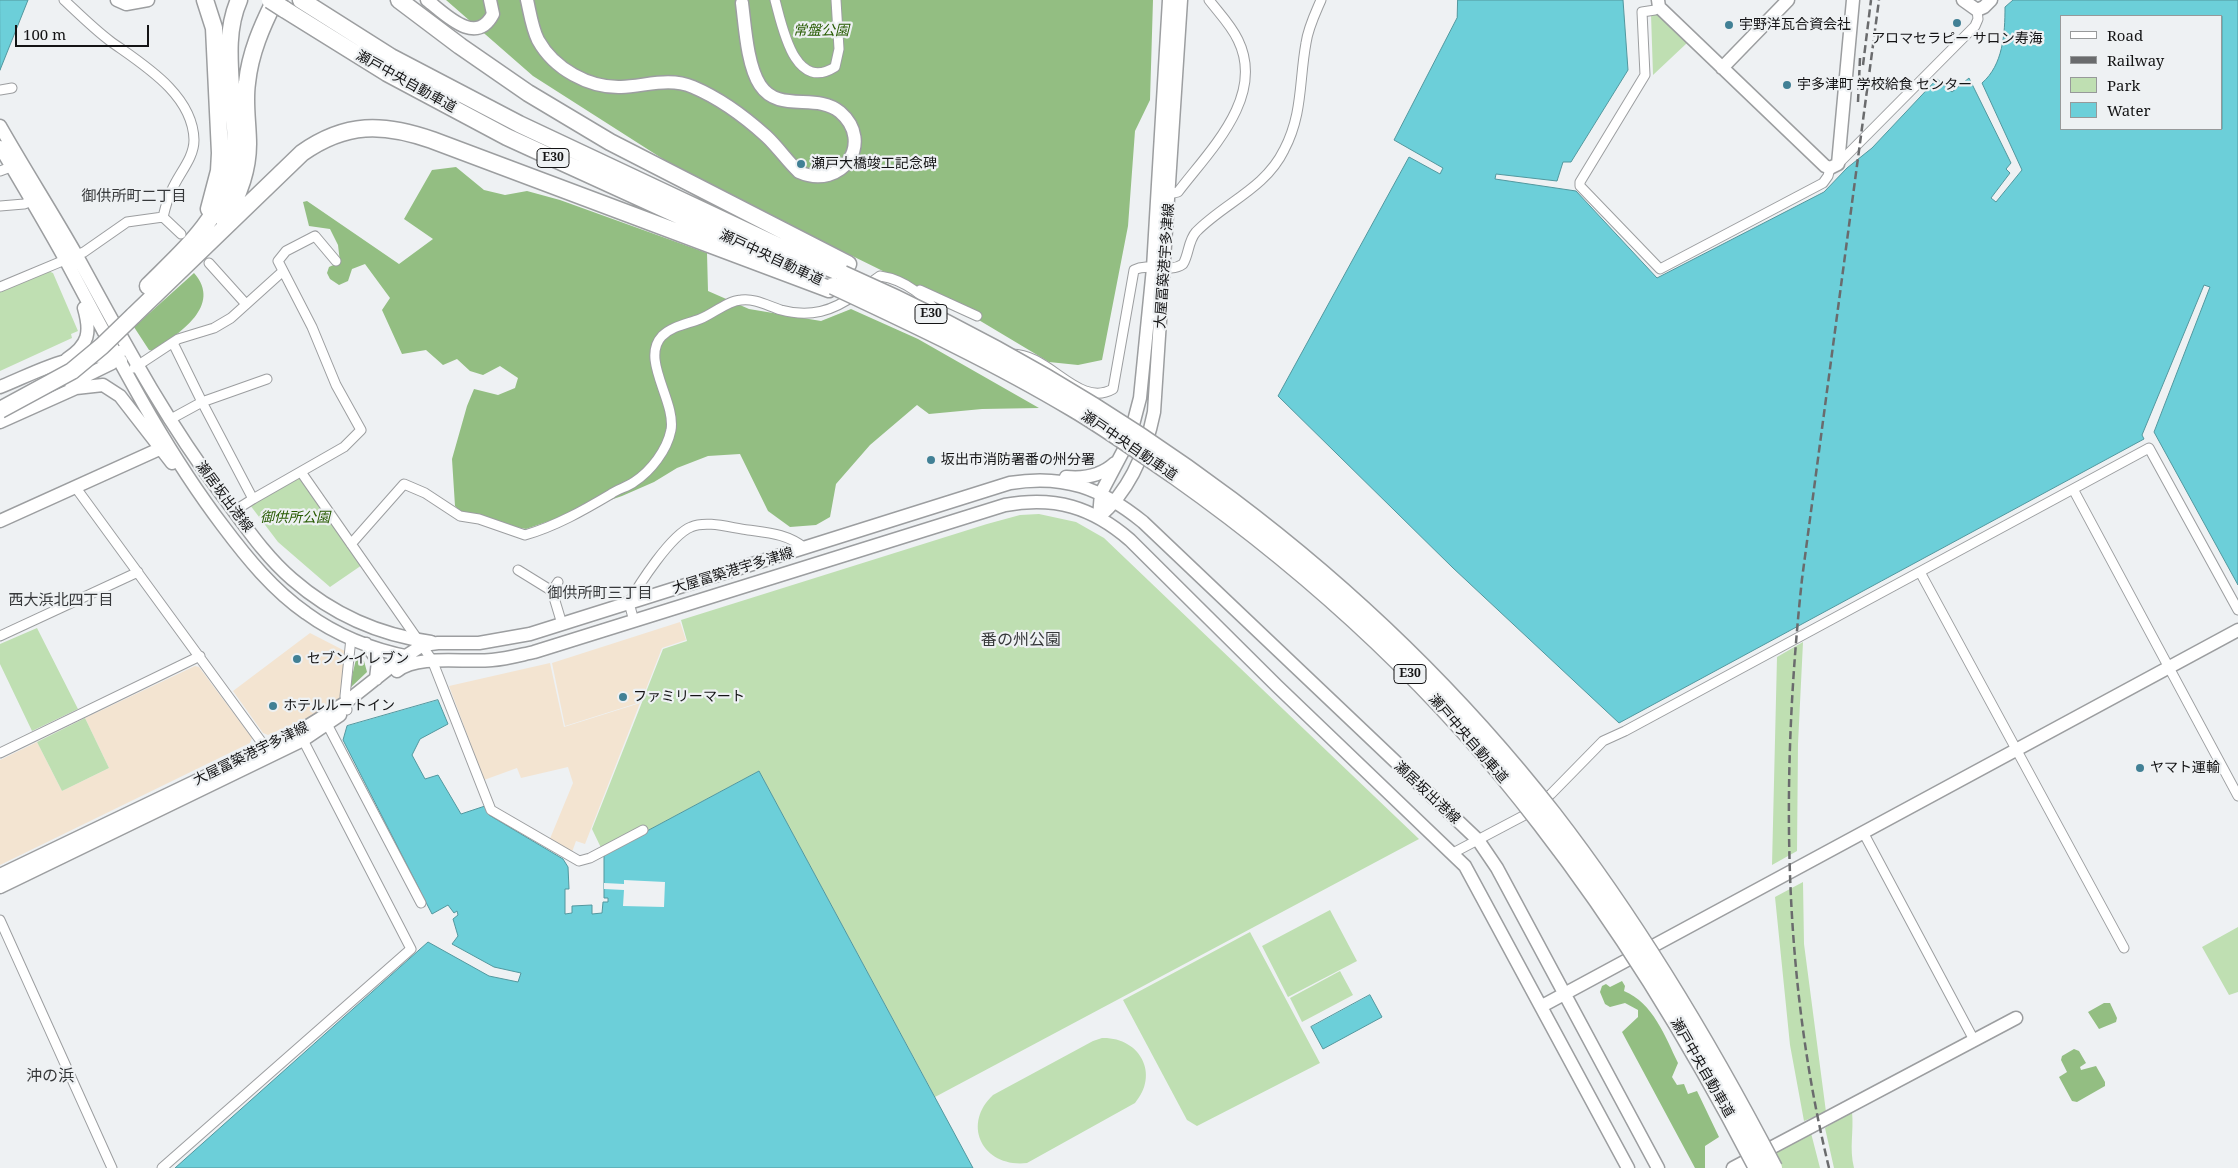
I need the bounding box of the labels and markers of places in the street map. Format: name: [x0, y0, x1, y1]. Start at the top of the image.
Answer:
place label: 宇野洋瓦合資会社: [1739, 17, 1851, 33]
marker: アロマセラピー サロン寿海: [1951, 17, 1963, 29]
marker: 宇野洋瓦合資会社: [1723, 19, 1735, 31]
place label: アロマセラピー サロン寿海: [1871, 31, 2043, 47]
place label: 宇多津町 学校給食 センター: [1797, 77, 1972, 93]
marker: 宇多津町 学校給食 センター: [1781, 79, 1793, 91]
place label: 瀬戸大橋竣工記念碑: [811, 156, 937, 172]
marker: 瀬戸大橋竣工記念碑: [795, 158, 807, 170]
place label: 坂出市消防署番の州分署: [941, 452, 1095, 468]
marker: 坂出市消防署番の州分署: [925, 454, 937, 466]
place label: セブン-イレブン: [307, 651, 409, 667]
marker: セブン-イレブン: [291, 653, 303, 665]
place label: ファミリーマート: [633, 689, 745, 705]
marker: ファミリーマート: [617, 691, 629, 703]
place label: ホテルルートイン: [283, 698, 395, 714]
marker: ホテルルートイン: [267, 700, 279, 712]
place label: ヤマト運輸: [2150, 760, 2220, 776]
marker: ヤマト運輸: [2134, 762, 2146, 774]

